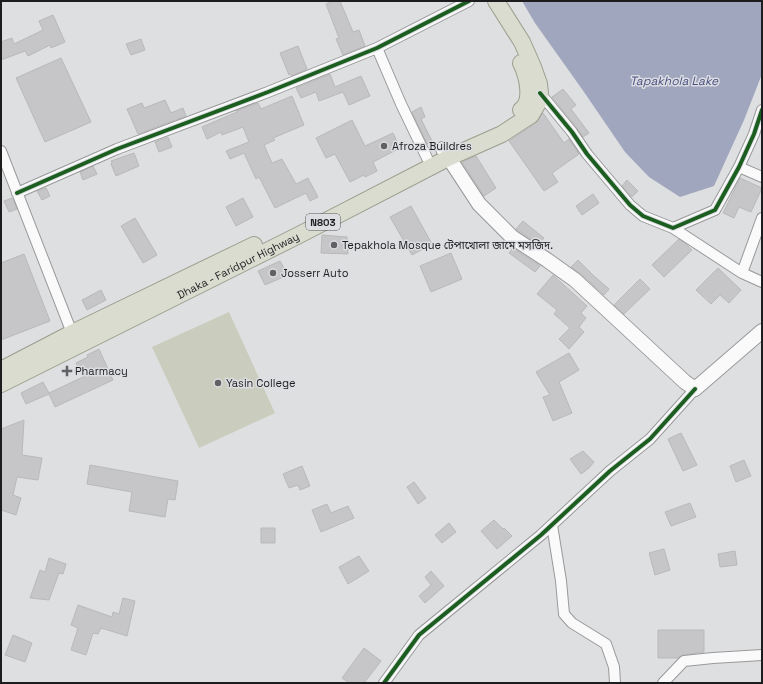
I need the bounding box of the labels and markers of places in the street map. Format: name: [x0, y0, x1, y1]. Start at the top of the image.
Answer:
place label: Afroza Buildres: [392, 139, 472, 153]
marker: Afroza Buildres: [379, 141, 389, 151]
place label: Tepakhola Mosque টেপাখোলা জামে মসজিদ.: [342, 238, 553, 252]
marker: Tepakhola Mosque টেপাখোলা জামে মসজিদ.: [329, 240, 339, 250]
place label: Josserr Auto: [281, 266, 349, 280]
marker: Josserr Auto: [268, 268, 278, 278]
place label: Pharmacy: [75, 364, 128, 378]
marker: Pharmacy: [62, 366, 72, 376]
place label: Yasin College: [226, 376, 296, 390]
marker: Yasin College: [213, 378, 223, 388]

